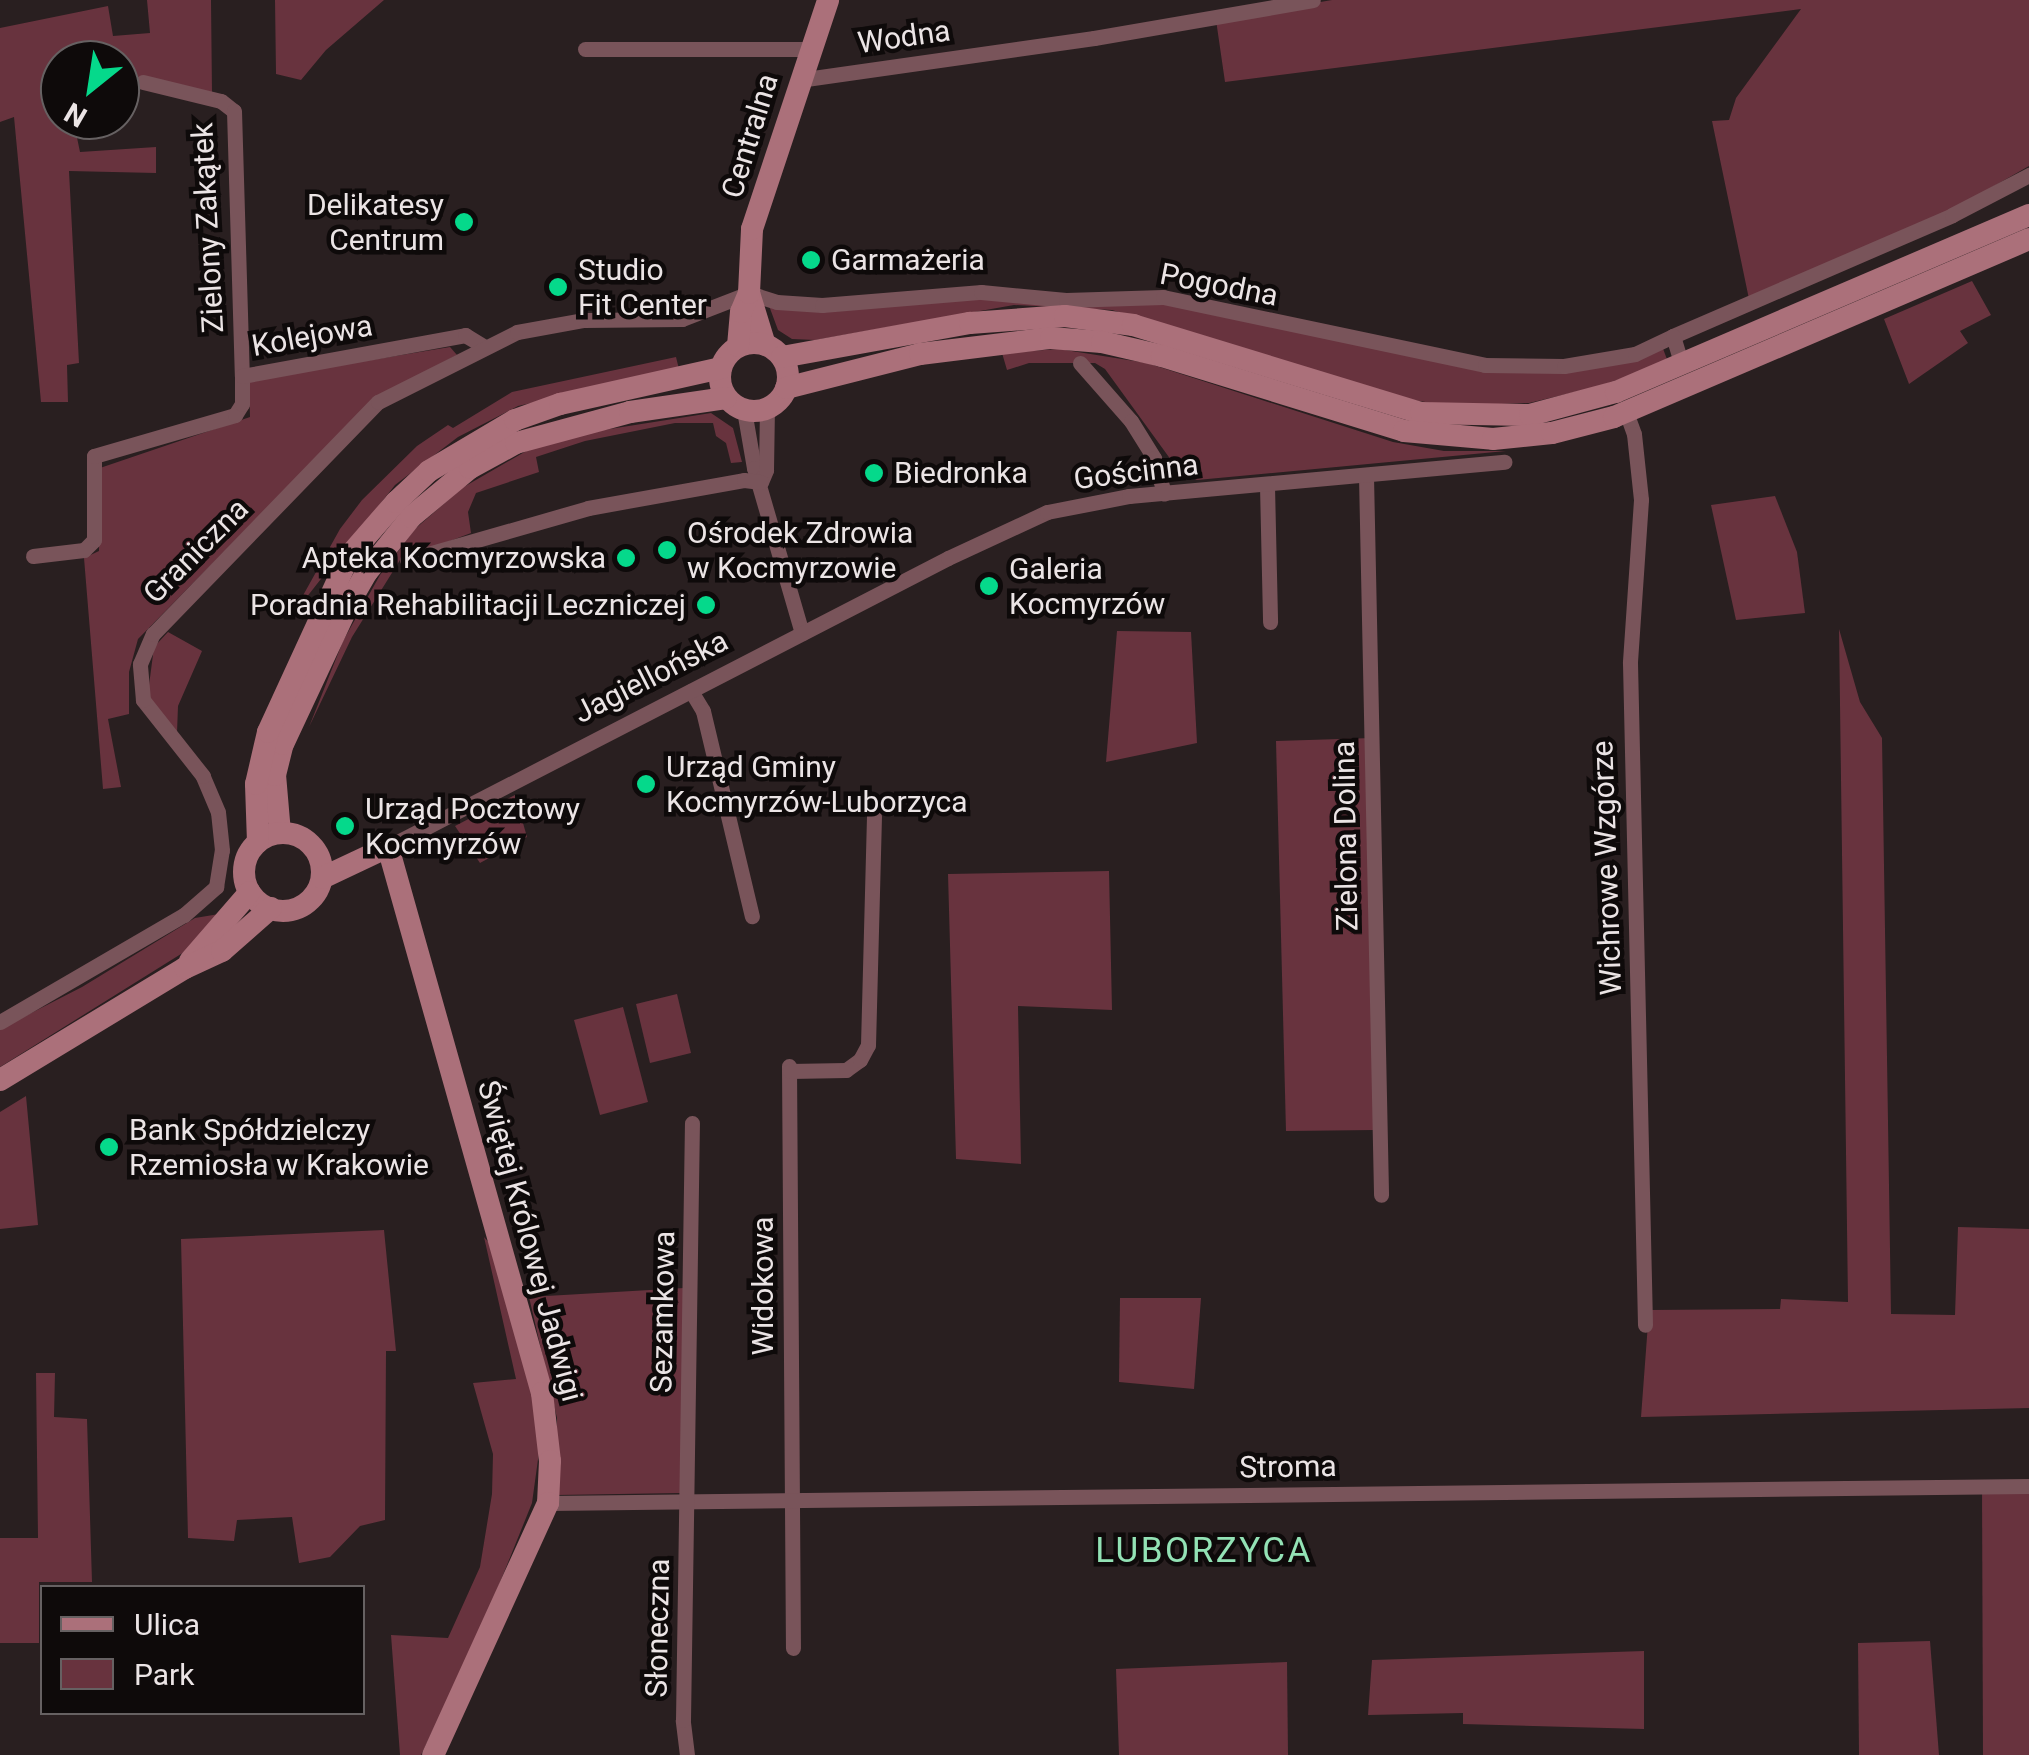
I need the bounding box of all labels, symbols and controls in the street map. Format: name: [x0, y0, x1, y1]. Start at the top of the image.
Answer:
street label: Wodna: [855, 13, 953, 61]
north arrow: [40, 40, 140, 140]
street label: Centralna: [714, 70, 786, 202]
text: N: [59, 95, 93, 134]
street label: Zielony Zakątek: [185, 122, 231, 334]
place label: Delikatesy Centrum: [307, 187, 444, 258]
marker: Delikatesy Centrum: [453, 211, 475, 233]
place label: Garmażeria: [831, 242, 985, 278]
marker: Garmażeria: [800, 249, 822, 271]
place label: Studio Fit Center: [578, 252, 707, 322]
street label: Pogodna: [1157, 256, 1281, 314]
marker: Studio Fit Center: [547, 276, 569, 298]
street label: Kolejowa: [249, 308, 375, 364]
street label: Gościnna: [1072, 446, 1200, 498]
place label: Biedronka: [894, 455, 1028, 491]
marker: Biedronka: [863, 462, 885, 484]
street label: Graniczna: [136, 491, 256, 611]
place label: Ośrodek Zdrowia w Kocmyrzowie: [687, 515, 913, 586]
marker: Ośrodek Zdrowia w Kocmyrzowie: [656, 539, 678, 561]
place label: Apteka Kocmyrzowska: [302, 540, 606, 576]
marker: Apteka Kocmyrzowska: [615, 547, 637, 569]
place label: Galeria Kocmyrzów: [1009, 551, 1165, 622]
marker: Galeria Kocmyrzów: [978, 575, 1000, 597]
place label: Poradnia Rehabilitacji Leczniczej: [250, 587, 686, 623]
marker: Poradnia Rehabilitacji Leczniczej: [695, 594, 717, 616]
street label: Jagiellońska: [568, 623, 734, 731]
street label: Wichrowe Wzgórze: [1585, 740, 1629, 996]
street label: Zielona Dolina: [1326, 741, 1366, 931]
place label: Urząd Gminy Kocmyrzów-Luborzyca: [666, 749, 968, 820]
marker: Urząd Gminy Kocmyrzów-Luborzyca: [635, 773, 657, 795]
place label: Urząd Pocztowy Kocmyrzów: [365, 791, 580, 862]
marker: Urząd Pocztowy Kocmyrzów: [334, 815, 356, 837]
street label: Świętej Królowej Jadwigi: [470, 1077, 590, 1405]
place label: Bank Spółdzielczy Rzemiosła w Krakowie: [129, 1112, 429, 1182]
marker: Bank Spółdzielczy Rzemiosła w Krakowie: [98, 1136, 120, 1158]
street label: Widokowa: [745, 1216, 781, 1356]
street label: Sezamkowa: [644, 1230, 682, 1394]
street label: Stroma: [1239, 1448, 1337, 1486]
district label: LUBORZYCA: [1095, 1530, 1313, 1572]
street label: Słoneczna: [639, 1558, 677, 1698]
legend: [40, 1585, 365, 1715]
text: Ulica: [134, 1607, 200, 1642]
text: Park: [134, 1657, 194, 1692]

